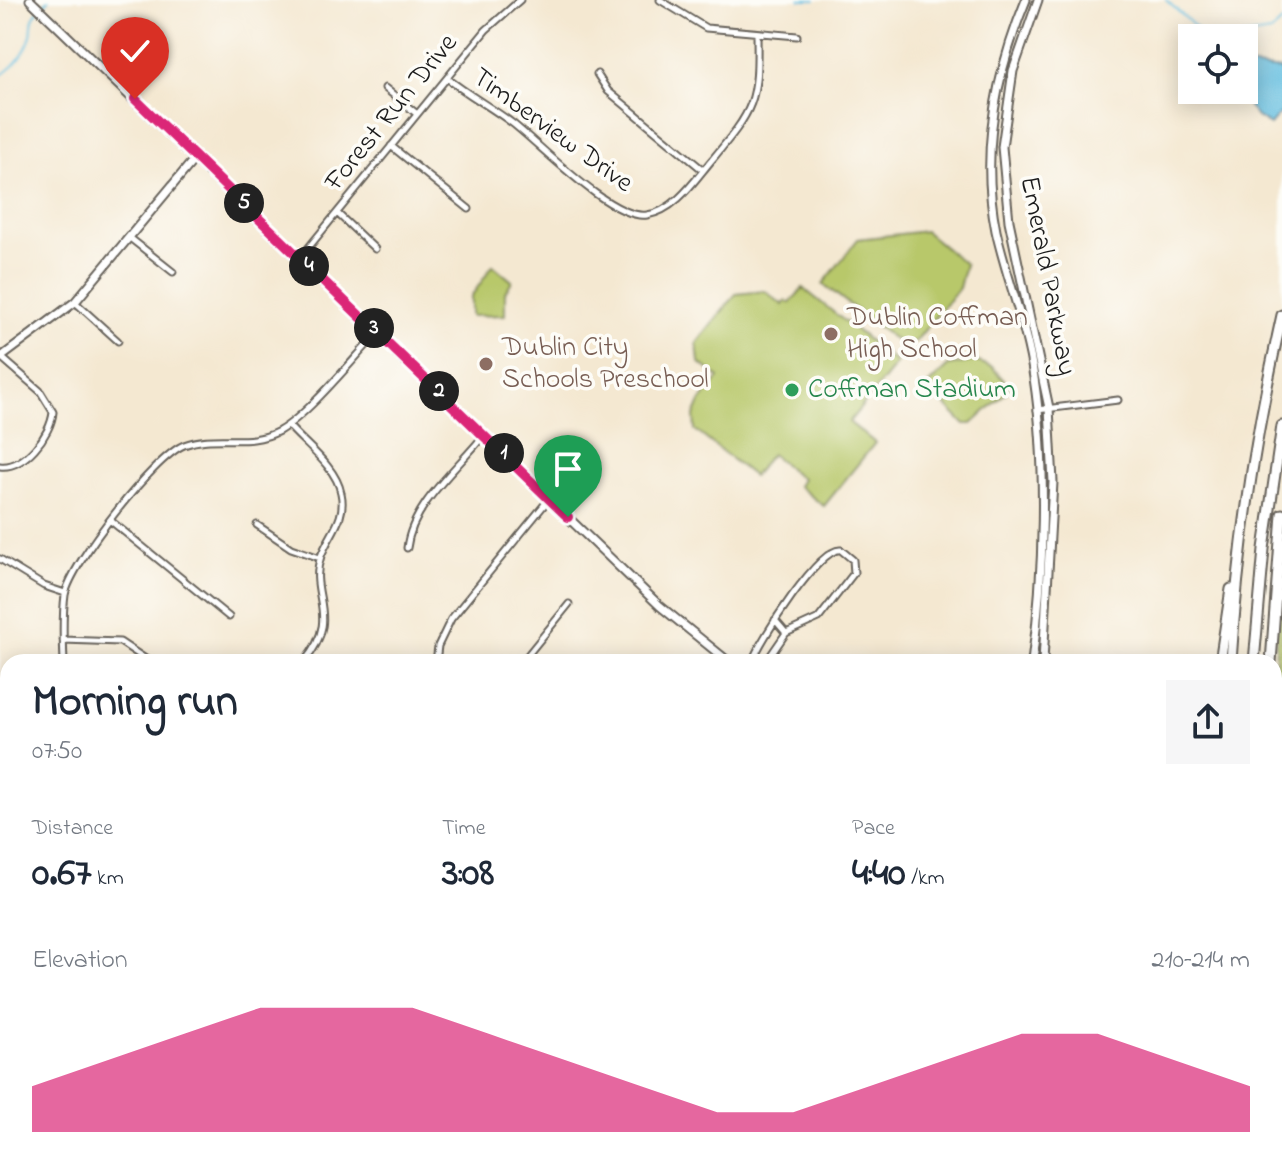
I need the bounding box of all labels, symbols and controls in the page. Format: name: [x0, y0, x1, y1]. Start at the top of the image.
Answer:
pin: [101, 17, 169, 99]
map controls: [1178, 24, 1258, 104]
button: locate: [1178, 24, 1258, 104]
street label: Forest Run Drive: [315, 25, 469, 202]
icon: check: [113, 29, 157, 73]
street label: Timberview Drive: [463, 58, 642, 204]
street label: Emerald Parkway: [1008, 173, 1086, 379]
pin: 5: [224, 183, 264, 223]
text: 5: [238, 187, 250, 219]
pin: 4: [289, 246, 329, 286]
text: 4: [304, 250, 314, 282]
place label: Dublin Coffman High School: [846, 298, 1028, 371]
pin: 3: [354, 308, 394, 348]
text: 3: [369, 312, 379, 344]
marker: Dublin Coffman High School: [822, 325, 840, 343]
place label: Dublin City Schools Preschool: [501, 328, 709, 401]
marker: Dublin City Schools Preschool: [477, 355, 495, 373]
place label: Coffman Stadium: [808, 370, 1016, 411]
pin: 2: [419, 371, 459, 411]
text: 2: [434, 375, 444, 407]
marker: Coffman Stadium: [783, 381, 801, 399]
pin: 1: [484, 433, 524, 473]
pin: [534, 435, 602, 517]
text: 1: [501, 437, 508, 469]
icon: arrive: [546, 447, 590, 491]
text: Morning run: [32, 671, 238, 735]
button: share: [1166, 680, 1250, 764]
text: 07:50: [32, 733, 82, 771]
text: Distance: [32, 813, 113, 845]
text: Time: [442, 813, 486, 845]
text: Pace: [852, 813, 895, 845]
text: 0.67: [32, 845, 92, 904]
text: 3:08: [442, 845, 494, 904]
text: 4:40: [852, 845, 906, 904]
text: km: [92, 863, 124, 895]
text: /km: [906, 863, 945, 895]
text: Elevation: [32, 942, 128, 980]
text: 210–214 m: [1152, 942, 1250, 980]

